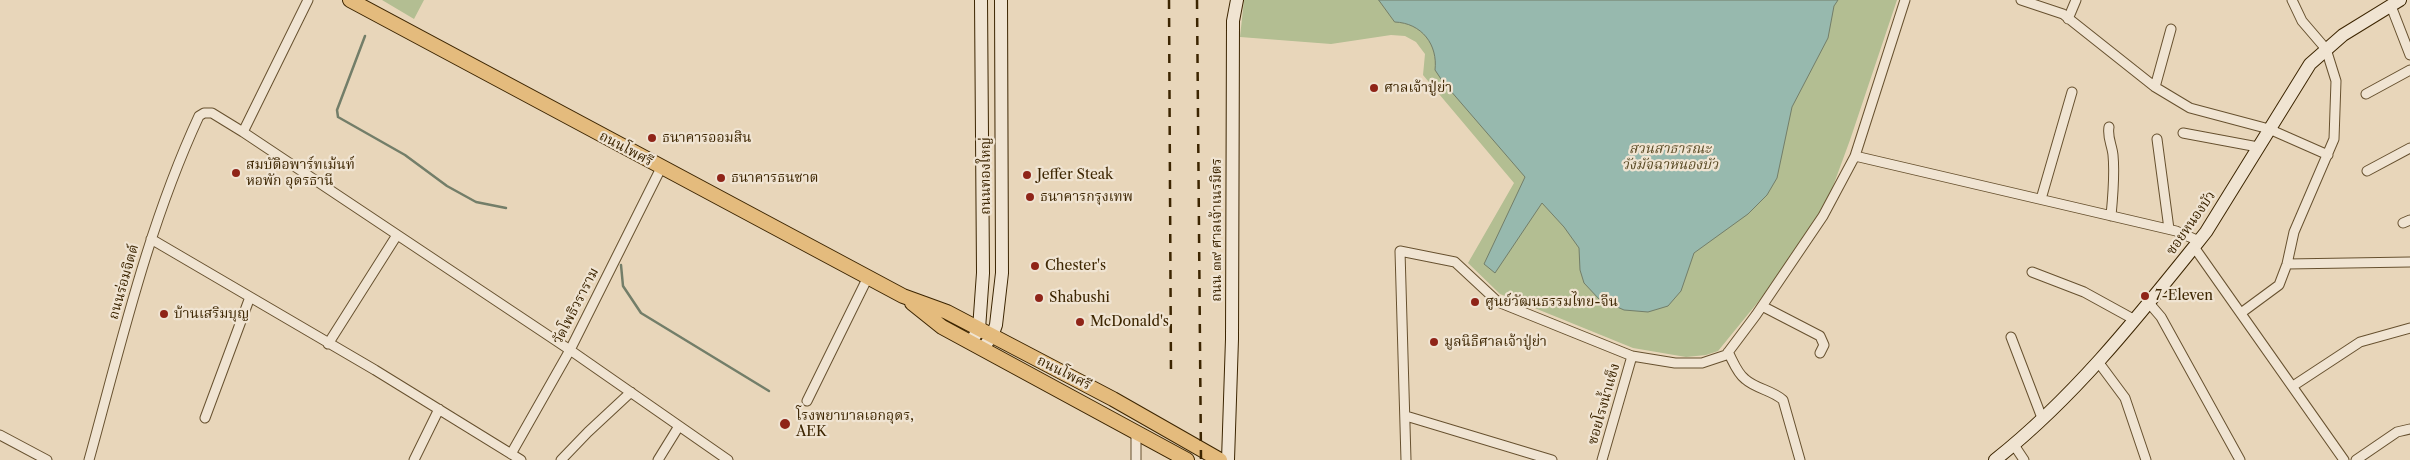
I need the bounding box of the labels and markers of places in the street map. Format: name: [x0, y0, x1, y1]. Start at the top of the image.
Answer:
place label: ศาลเจ้าปู่ย่า: [1384, 80, 1452, 96]
marker: ศาลเจ้าปู่ย่า: [1368, 82, 1380, 94]
place label: ธนาคารออมสิน: [662, 130, 752, 146]
marker: ธนาคารออมสิน: [646, 132, 658, 144]
place label: สมบัติอพาร์ทเม้นท์ หอพัก อุดรธานี: [246, 157, 355, 190]
marker: สมบัติอพาร์ทเม้นท์ หอพัก อุดรธานี: [230, 167, 242, 179]
place label: Jeffer Steak: [1037, 167, 1113, 183]
marker: Jeffer Steak: [1021, 169, 1033, 181]
place label: ธนาคารธนชาต: [731, 170, 818, 186]
marker: ธนาคารธนชาต: [715, 172, 727, 184]
place label: ธนาคารกรุงเทพ: [1040, 189, 1133, 205]
marker: ธนาคารกรุงเทพ: [1024, 191, 1036, 203]
place label: Chester's: [1045, 258, 1106, 274]
marker: Chester's: [1029, 260, 1041, 272]
place label: 7-Eleven: [2155, 288, 2213, 304]
place label: Shabushi: [1049, 290, 1110, 306]
marker: 7-Eleven: [2139, 290, 2151, 302]
marker: Shabushi: [1033, 292, 1045, 304]
place label: ศูนย์วัฒนธรรมไทย-จีน: [1485, 294, 1618, 310]
marker: ศูนย์วัฒนธรรมไทย-จีน: [1469, 296, 1481, 308]
place label: บ้านเสริมบุญ: [174, 306, 249, 322]
marker: บ้านเสริมบุญ: [158, 308, 170, 320]
place label: McDonald's: [1090, 314, 1169, 330]
marker: McDonald's: [1074, 316, 1086, 328]
place label: มูลนิธิศาลเจ้าปู่ย่า: [1444, 334, 1547, 350]
marker: มูลนิธิศาลเจ้าปู่ย่า: [1428, 336, 1440, 348]
place label: โรงพยาบาลเอกอุดร, AEK: [796, 408, 914, 441]
marker: โรงพยาบาลเอกอุดร, AEK: [778, 417, 792, 431]

